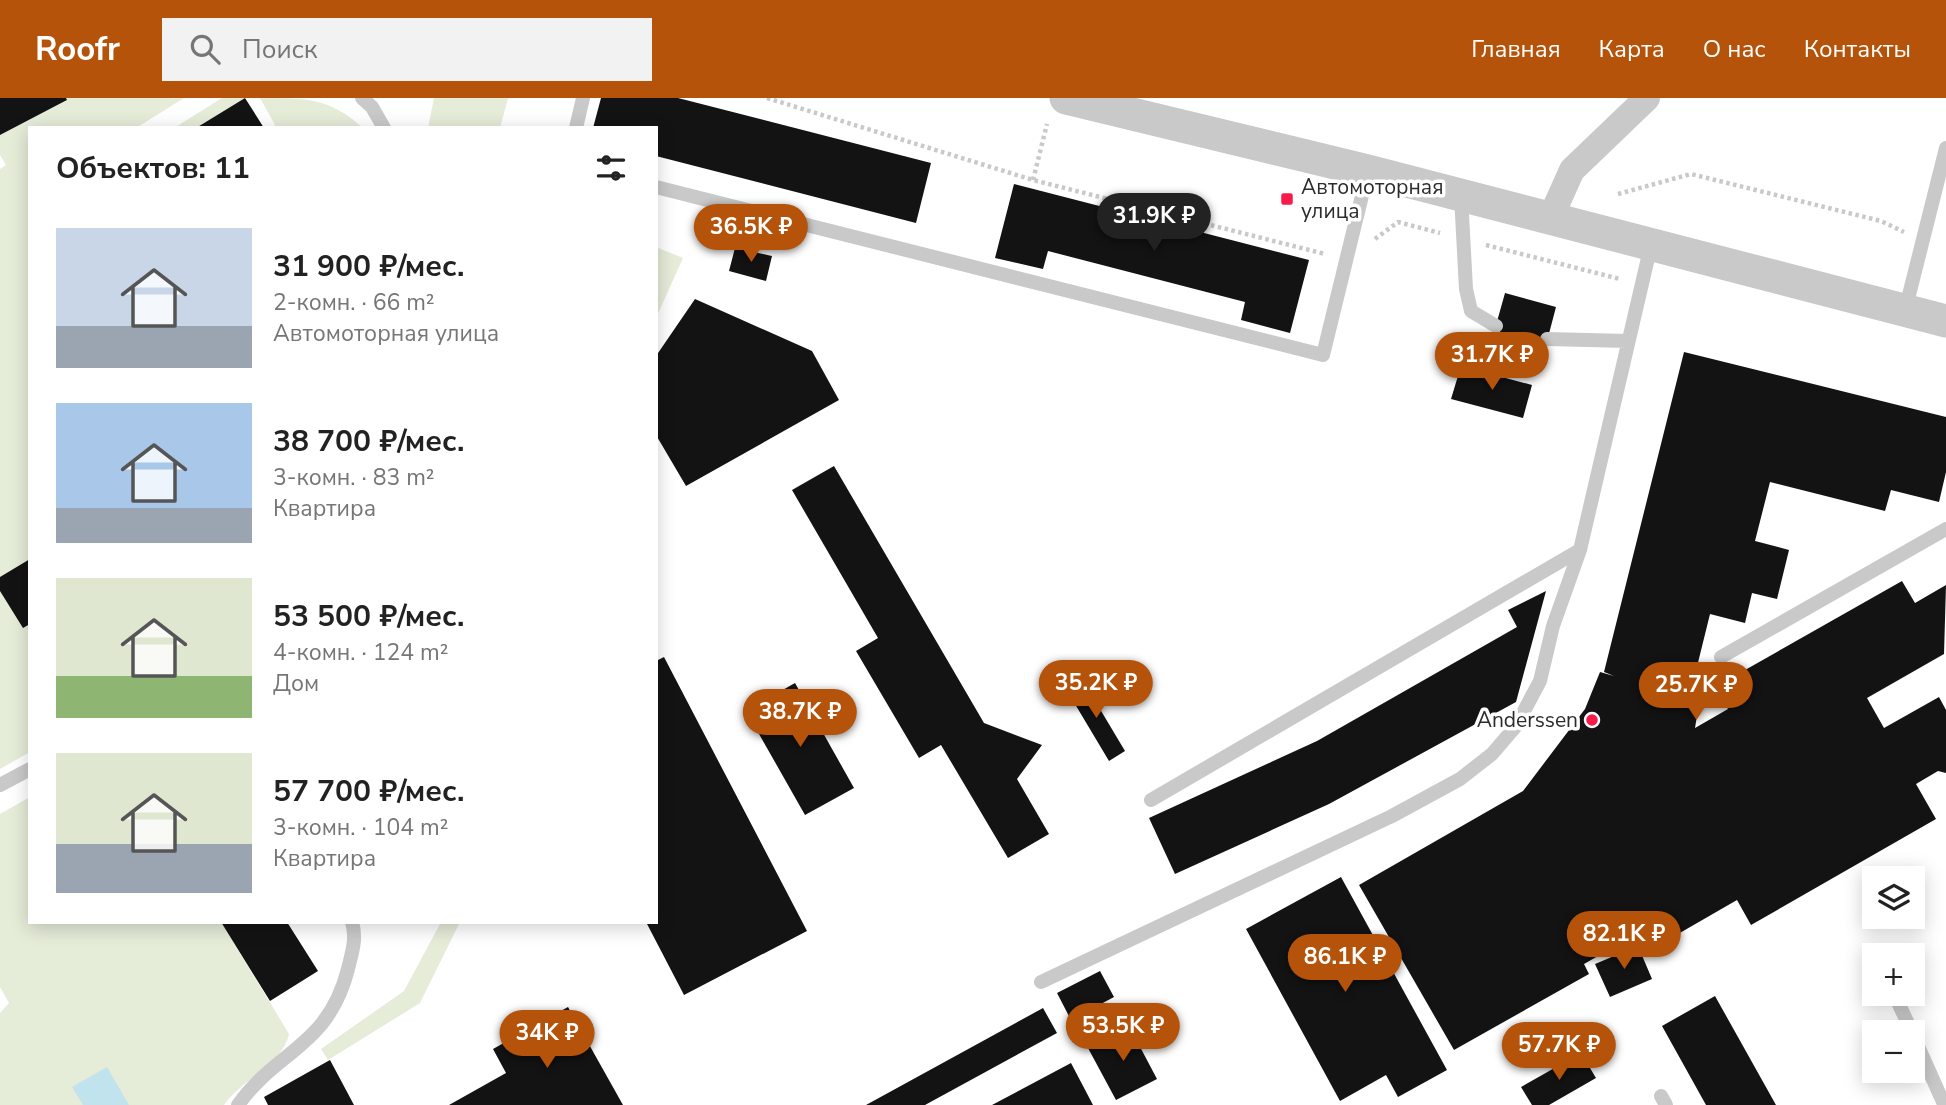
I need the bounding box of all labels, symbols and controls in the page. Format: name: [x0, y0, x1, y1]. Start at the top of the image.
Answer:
search box: [162, 18, 652, 81]
text: Roofr: [35, 27, 120, 72]
icon: search: [186, 30, 224, 68]
text: Поиск: [242, 32, 318, 67]
text: Главная: [1471, 33, 1561, 65]
text: Карта: [1599, 33, 1665, 65]
text: О нас: [1703, 33, 1766, 65]
text: Контакты: [1804, 33, 1911, 65]
text: Объектов: 11: [56, 148, 250, 189]
icon: filters: [592, 149, 630, 187]
place label: Автомоторная улица: [1301, 173, 1444, 225]
marker: Автомоторная улица: [1279, 191, 1295, 207]
pin: 31.9K ₽: [1089, 194, 1219, 253]
text: 31.9K ₽: [1113, 200, 1195, 231]
pin: 36.5K ₽: [686, 204, 816, 264]
text: 36.5K ₽: [710, 211, 792, 242]
text: 31 900 ₽/мес.: [273, 246, 464, 287]
icon: home: [112, 256, 196, 340]
text: 2-комн. · 66 m²: [273, 287, 435, 318]
text: Автомоторная улица: [273, 318, 499, 349]
pin: 31.7K ₽: [1427, 332, 1557, 392]
text: 31.7K ₽: [1451, 339, 1533, 370]
text: 38 700 ₽/мес.: [273, 421, 464, 462]
icon: home: [112, 431, 196, 515]
text: 3-комн. · 83 m²: [273, 462, 435, 493]
text: Квартира: [273, 493, 376, 524]
text: 53 500 ₽/мес.: [273, 596, 464, 637]
icon: home: [112, 606, 196, 690]
text: 4-комн. · 124 m²: [273, 637, 448, 668]
pin: 35.2K ₽: [1031, 660, 1161, 720]
pin: 25.7K ₽: [1631, 662, 1761, 722]
text: 35.2K ₽: [1055, 667, 1137, 698]
text: Дом: [273, 668, 319, 699]
text: 25.7K ₽: [1655, 669, 1737, 700]
pin: 38.7K ₽: [735, 690, 865, 749]
text: 38.7K ₽: [759, 696, 841, 727]
place label: Anderssen: [1477, 706, 1578, 734]
marker: Anderssen: [1584, 712, 1600, 728]
text: 57 700 ₽/мес.: [273, 771, 464, 812]
icon: home: [112, 781, 196, 865]
text: 3-комн. · 104 m²: [273, 812, 448, 843]
text: Квартира: [273, 843, 376, 874]
map controls: [1862, 866, 1925, 1083]
button: layers: [1862, 866, 1925, 929]
pin: 82.1K ₽: [1559, 912, 1689, 971]
text: 82.1K ₽: [1583, 918, 1665, 949]
pin: 86.1K ₽: [1280, 934, 1410, 994]
text: 86.1K ₽: [1304, 941, 1386, 972]
button: +: [1862, 943, 1925, 1006]
pin: 53.5K ₽: [1058, 1004, 1188, 1063]
pin: 34K ₽: [498, 1010, 596, 1070]
text: 53.5K ₽: [1082, 1010, 1164, 1041]
text: 34K ₽: [516, 1017, 578, 1048]
button: −: [1862, 1020, 1925, 1083]
pin: 57.7K ₽: [1494, 1023, 1624, 1082]
text: 57.7K ₽: [1518, 1029, 1600, 1060]

